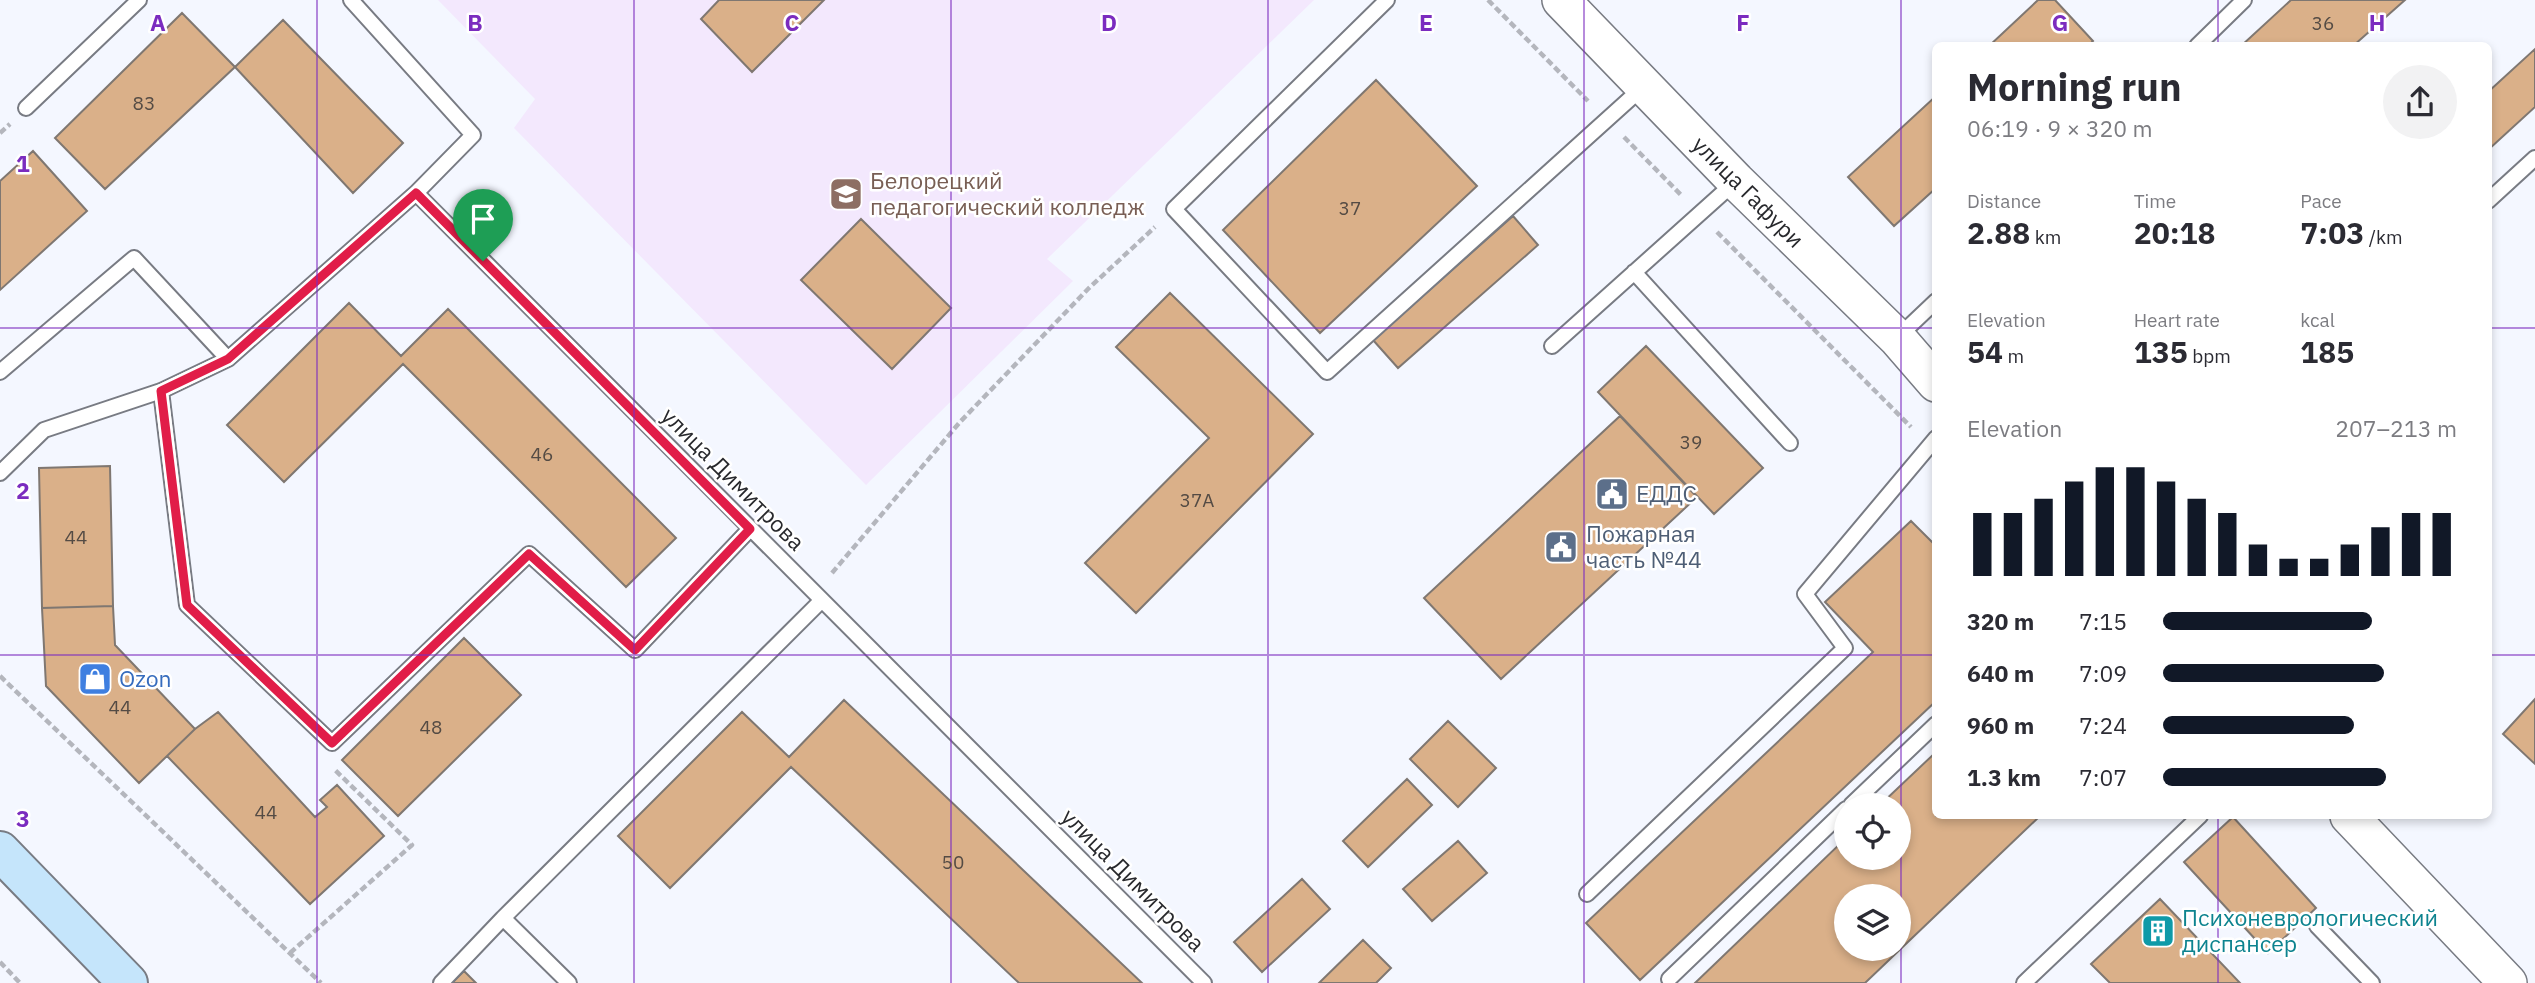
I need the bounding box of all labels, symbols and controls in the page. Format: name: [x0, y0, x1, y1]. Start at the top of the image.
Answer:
text: A: [150, 7, 166, 37]
text: B: [467, 7, 483, 37]
text: C: [785, 7, 800, 37]
text: D: [1101, 7, 1117, 37]
text: E: [1419, 7, 1433, 37]
text: F: [1736, 7, 1750, 37]
text: G: [2052, 7, 2068, 37]
text: H: [2369, 7, 2385, 37]
house number: 36: [2312, 11, 2334, 35]
text: Morning run: [1967, 62, 2182, 111]
button: share: [2383, 65, 2457, 139]
house number: 83: [133, 91, 155, 115]
text: 06:19 · 9 × 320 m: [1967, 113, 2153, 143]
street label: улица Гафури: [1686, 129, 1811, 254]
text: 1: [16, 148, 30, 178]
place label: Белорецкий педагогический колледж: [870, 165, 1145, 221]
school or university icon: Белорецкий педагогический колледж: [827, 175, 865, 213]
pin: [453, 189, 513, 261]
text: Distance: [1967, 189, 2041, 213]
text: Time: [2134, 189, 2176, 213]
text: Pace: [2300, 189, 2342, 213]
house number: 37: [1339, 196, 1361, 220]
icon: arrive: [464, 200, 502, 238]
text: 2.88: [1967, 213, 2030, 252]
text: 20:18: [2134, 213, 2216, 252]
text: 7:03: [2300, 213, 2364, 252]
text: km: [2030, 225, 2061, 249]
text: /km: [2364, 225, 2403, 249]
text: Elevation: [1967, 308, 2046, 332]
text: Heart rate: [2134, 308, 2220, 332]
text: kcal: [2300, 308, 2335, 332]
text: 54: [1967, 332, 2003, 371]
text: 135: [2134, 332, 2188, 371]
text: 185: [2300, 332, 2354, 371]
text: m: [2003, 344, 2024, 368]
text: bpm: [2188, 344, 2231, 368]
street label: улица Димитрова: [656, 400, 812, 556]
text: Elevation: [1967, 413, 2062, 443]
text: 207–213 m: [2335, 413, 2457, 443]
house number: 39: [1680, 430, 1702, 454]
house number: 46: [531, 442, 553, 466]
text: 2: [16, 475, 30, 505]
public building icon: ЕДДС: [1593, 475, 1631, 513]
place label: ЕДДС: [1636, 478, 1697, 508]
house number: 37А: [1180, 488, 1214, 512]
place label: Пожарная часть №44: [1586, 518, 1702, 574]
house number: 44: [65, 525, 87, 549]
public building icon: Пожарная часть №44: [1542, 528, 1580, 566]
text: 320 m: [1967, 606, 2034, 636]
text: 7:15: [2079, 606, 2127, 636]
text: 640 m: [1967, 658, 2034, 688]
text: 7:09: [2079, 658, 2127, 688]
shop icon: Ozon: [76, 660, 114, 698]
place label: Ozon: [119, 663, 172, 693]
house number: 44: [109, 695, 131, 719]
text: 960 m: [1967, 710, 2034, 740]
text: 7:24: [2079, 710, 2127, 740]
house number: 48: [420, 715, 442, 739]
text: 1.3 km: [1967, 762, 2041, 792]
text: 7:07: [2079, 762, 2127, 792]
map controls: [1834, 793, 1911, 961]
button: locate: [1834, 793, 1911, 870]
house number: 44: [255, 800, 277, 824]
street label: улица Димитрова: [1056, 801, 1212, 957]
text: 3: [16, 803, 30, 833]
house number: 50: [942, 850, 964, 874]
button: layers: [1834, 884, 1911, 961]
place label: Психоневрологический диспансер: [2182, 902, 2438, 958]
building icon: Психоневрологический диспансер: [2139, 912, 2177, 950]

